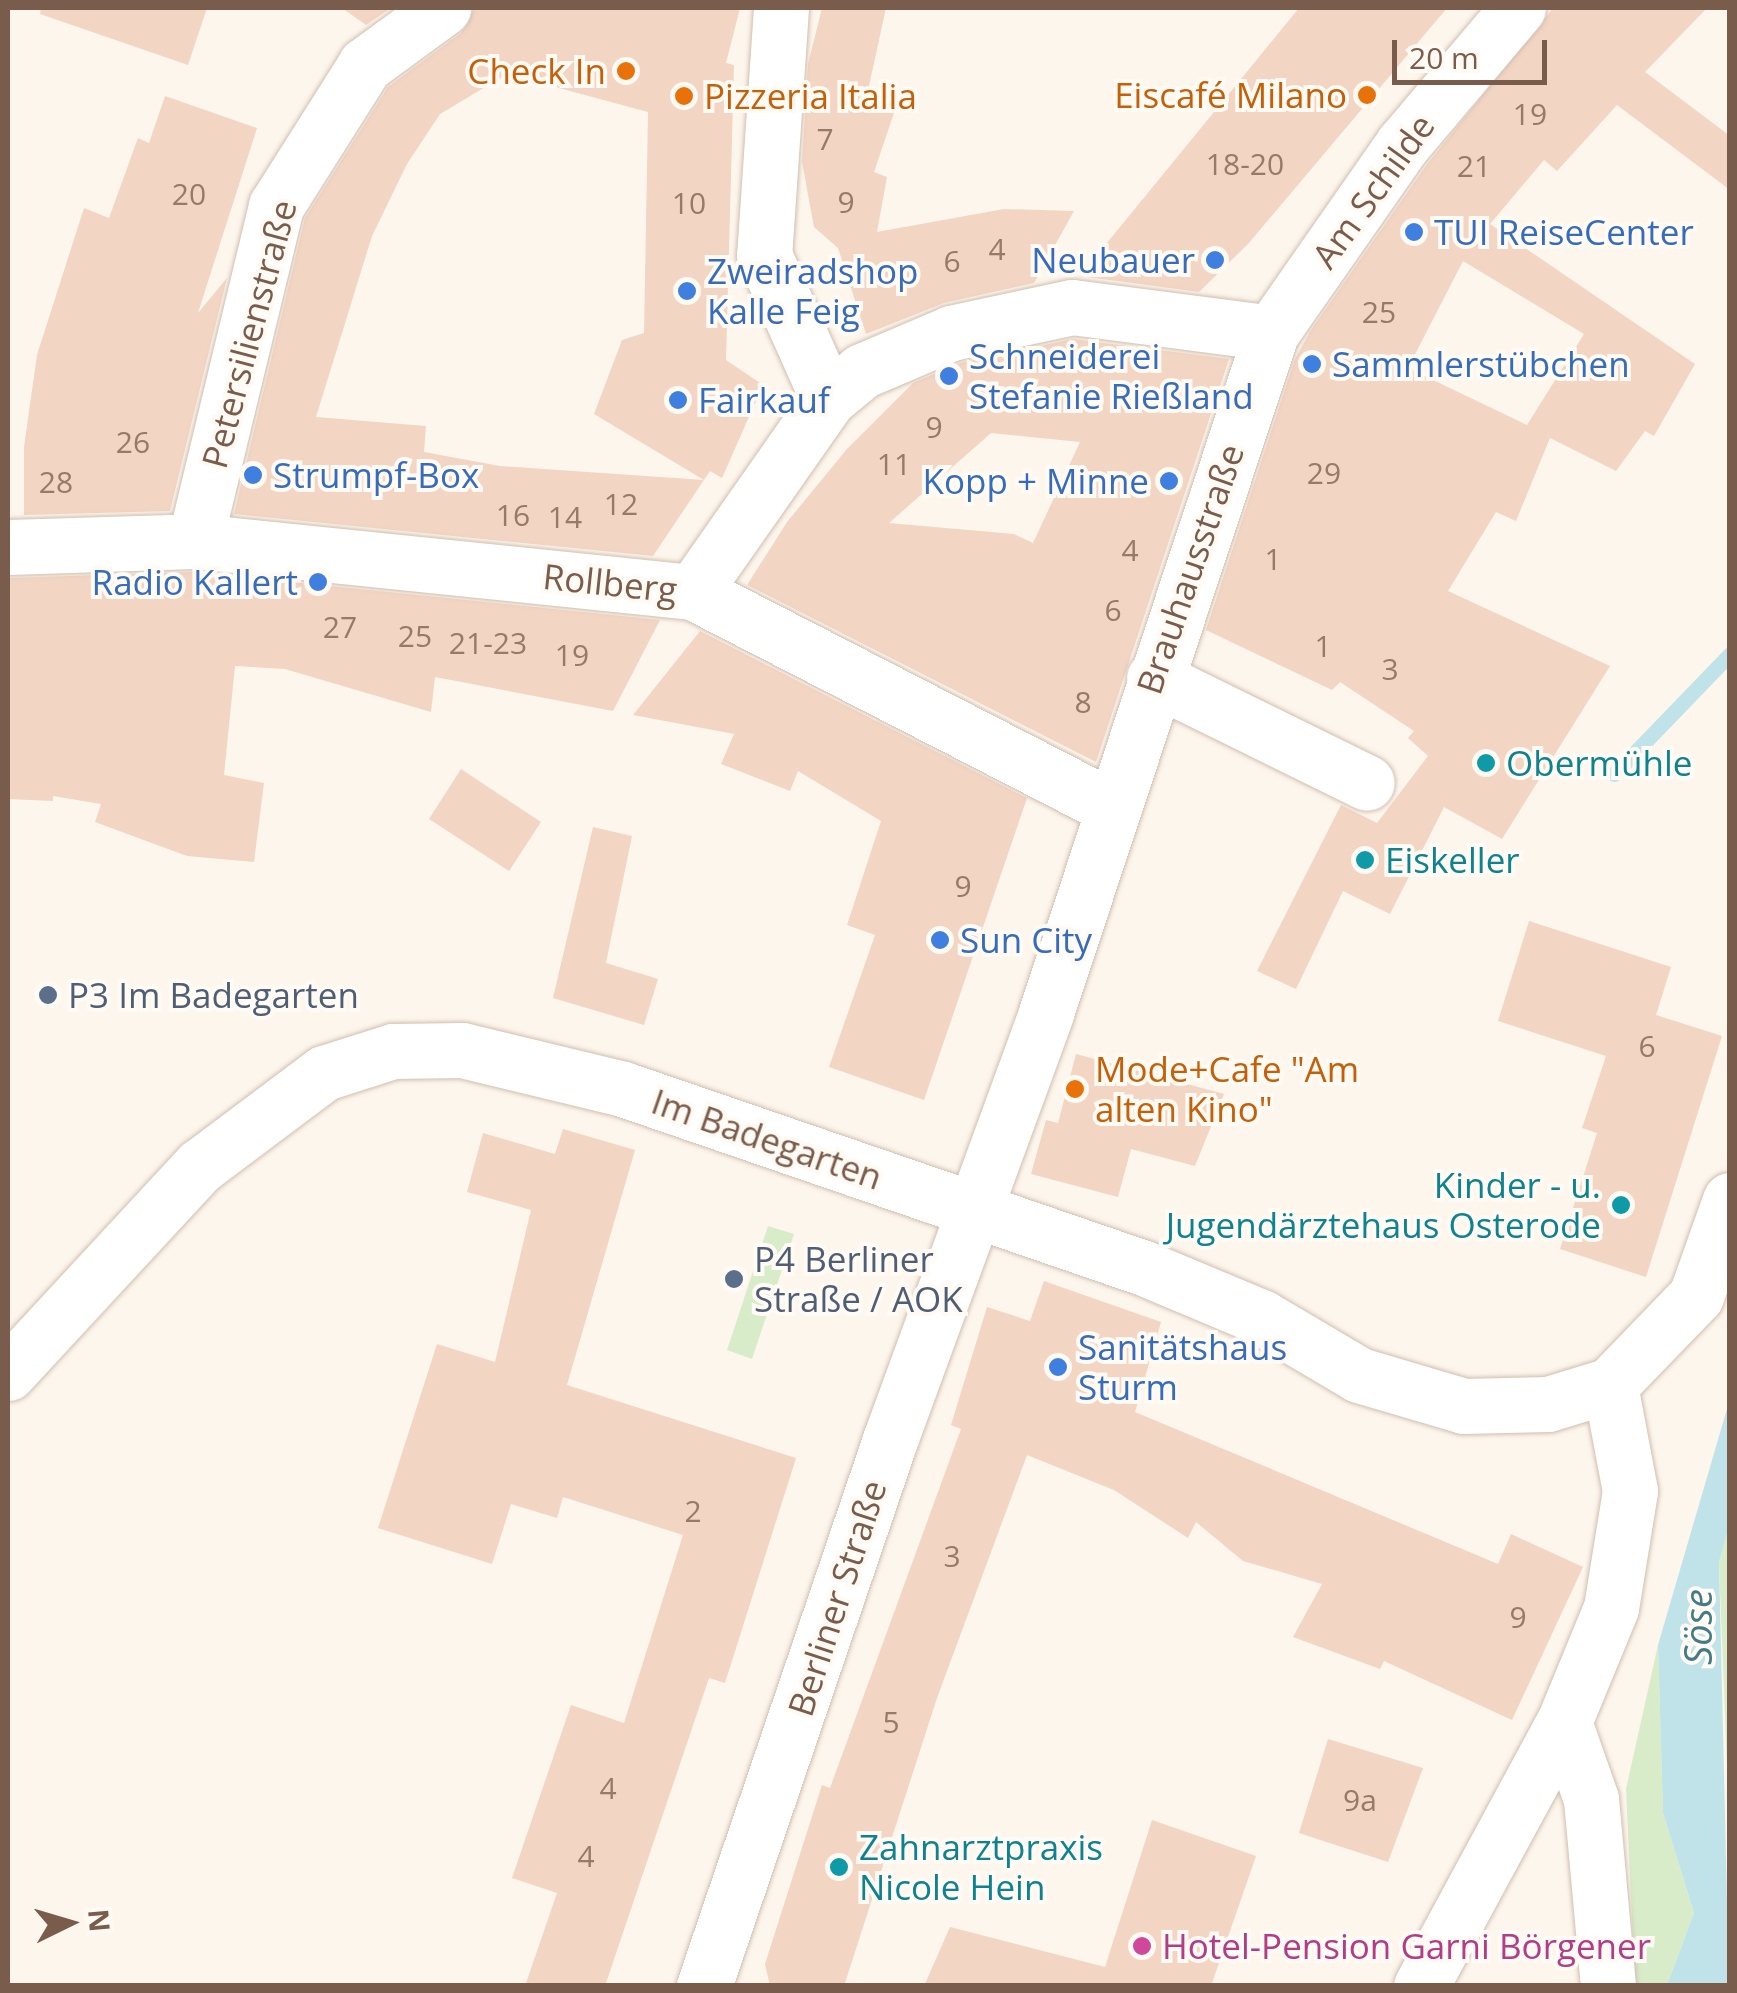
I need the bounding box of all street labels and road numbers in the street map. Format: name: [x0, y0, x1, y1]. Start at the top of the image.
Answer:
street label: Am Schilde: [1303, 106, 1443, 276]
street label: Petersilienstraße: [193, 195, 305, 473]
street label: Brauhausstraße: [1128, 439, 1252, 699]
street label: Rollberg: [541, 555, 679, 611]
street label: Im Badegarten: [646, 1080, 888, 1198]
street label: Berliner Straße: [779, 1475, 895, 1721]

